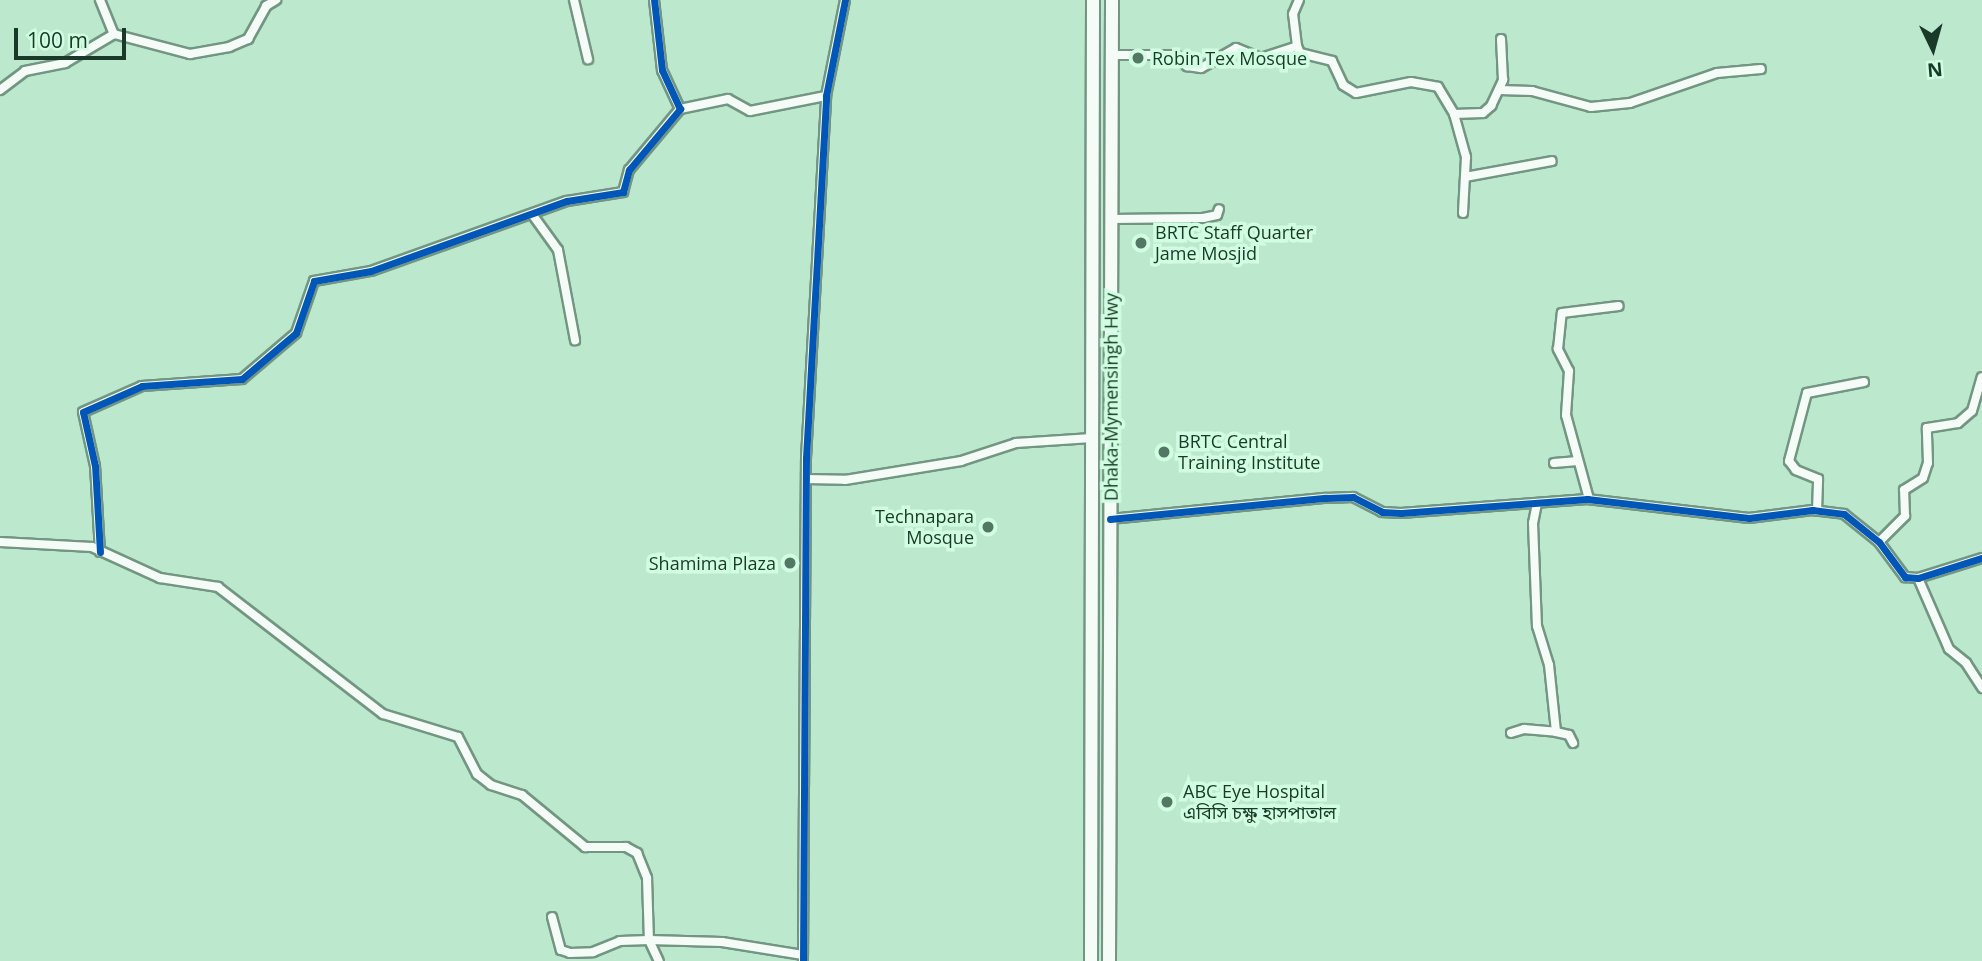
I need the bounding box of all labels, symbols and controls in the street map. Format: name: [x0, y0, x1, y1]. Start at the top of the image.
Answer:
scale bar: [18, 14, 130, 58]
north arrow: [1898, 14, 1968, 84]
text: 100 m: [27, 26, 88, 54]
place label: Robin Tex Mosque: [1152, 47, 1307, 69]
marker: Robin Tex Mosque: [1130, 50, 1146, 66]
text: N: [1926, 56, 1944, 84]
place label: BRTC Staff Quarter Jame Mosjid: [1155, 222, 1313, 264]
marker: BRTC Staff Quarter Jame Mosjid: [1133, 235, 1149, 251]
street label: Dhaka-Mymensingh Hwy: [1100, 293, 1122, 501]
place label: BRTC Central Training Institute: [1178, 431, 1320, 474]
marker: BRTC Central Training Institute: [1156, 444, 1172, 460]
place label: Technapara Mosque: [875, 506, 974, 548]
marker: Technapara Mosque: [980, 519, 996, 535]
place label: Shamima Plaza: [649, 552, 776, 574]
marker: Shamima Plaza: [782, 555, 798, 571]
place label: ABC Eye Hospital এবিসি চক্ষু হাসপাতাল: [1183, 781, 1336, 824]
marker: ABC Eye Hospital এবিসি চক্ষু হাসপাতাল: [1157, 792, 1177, 812]

